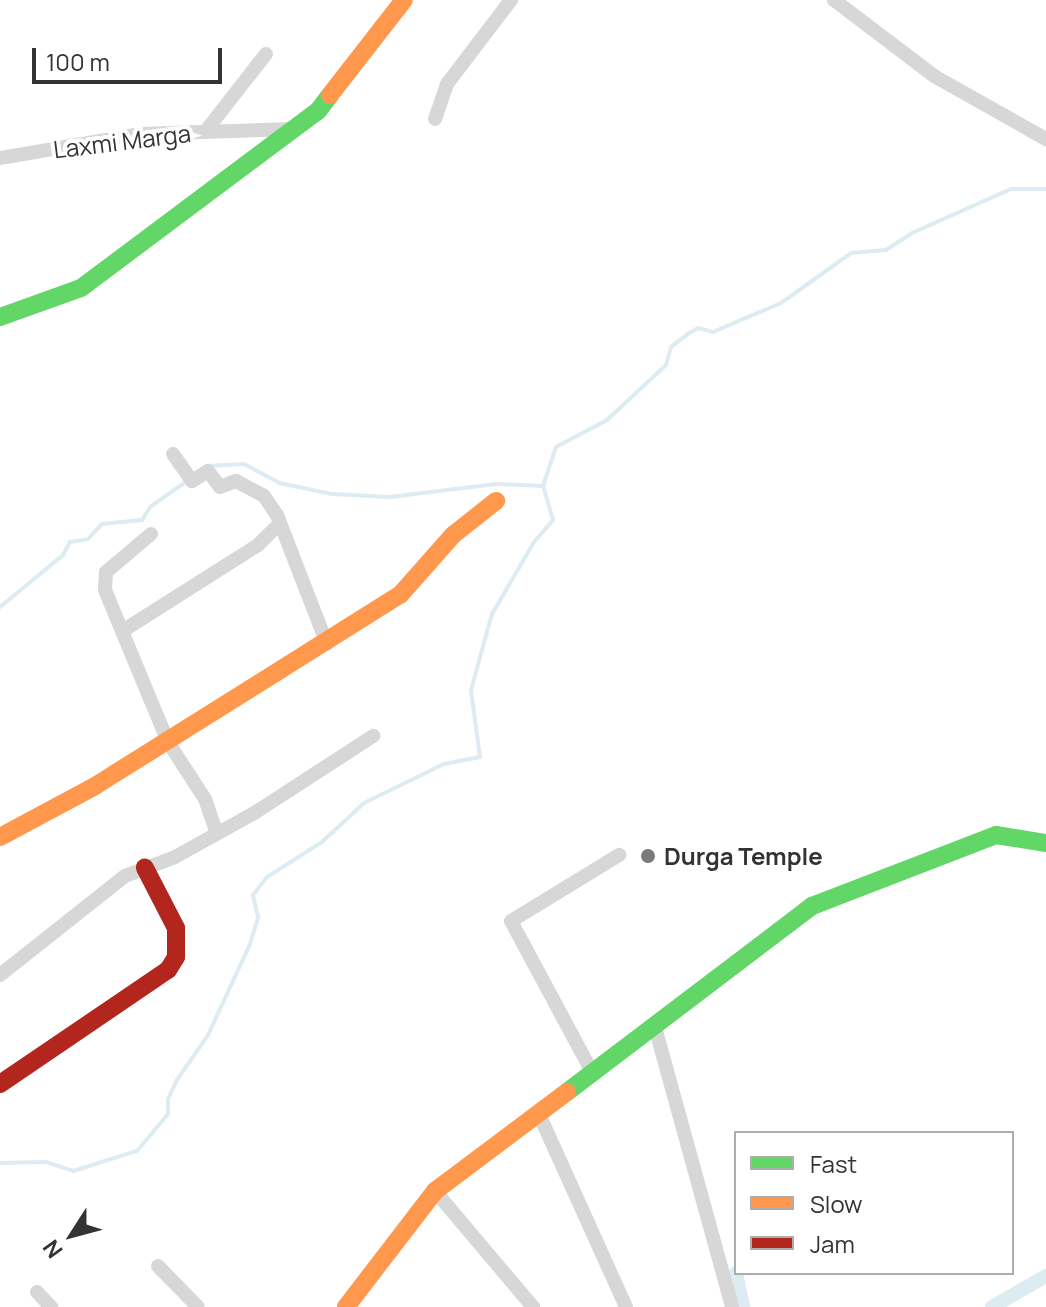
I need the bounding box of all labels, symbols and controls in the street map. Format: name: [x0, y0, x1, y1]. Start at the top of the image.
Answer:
scale bar: [36, 32, 226, 82]
text: 100 m: [46, 45, 110, 78]
street label: Laxmi Marga: [52, 118, 192, 164]
place label: Durga Temple: [664, 842, 823, 870]
marker: Durga Temple: [639, 847, 657, 865]
legend: [734, 1131, 1014, 1275]
text: Fast: [810, 1147, 857, 1180]
text: Slow: [810, 1187, 863, 1220]
north arrow: [32, 1195, 112, 1275]
text: Jam: [810, 1227, 855, 1260]
text: N: [36, 1234, 69, 1264]

